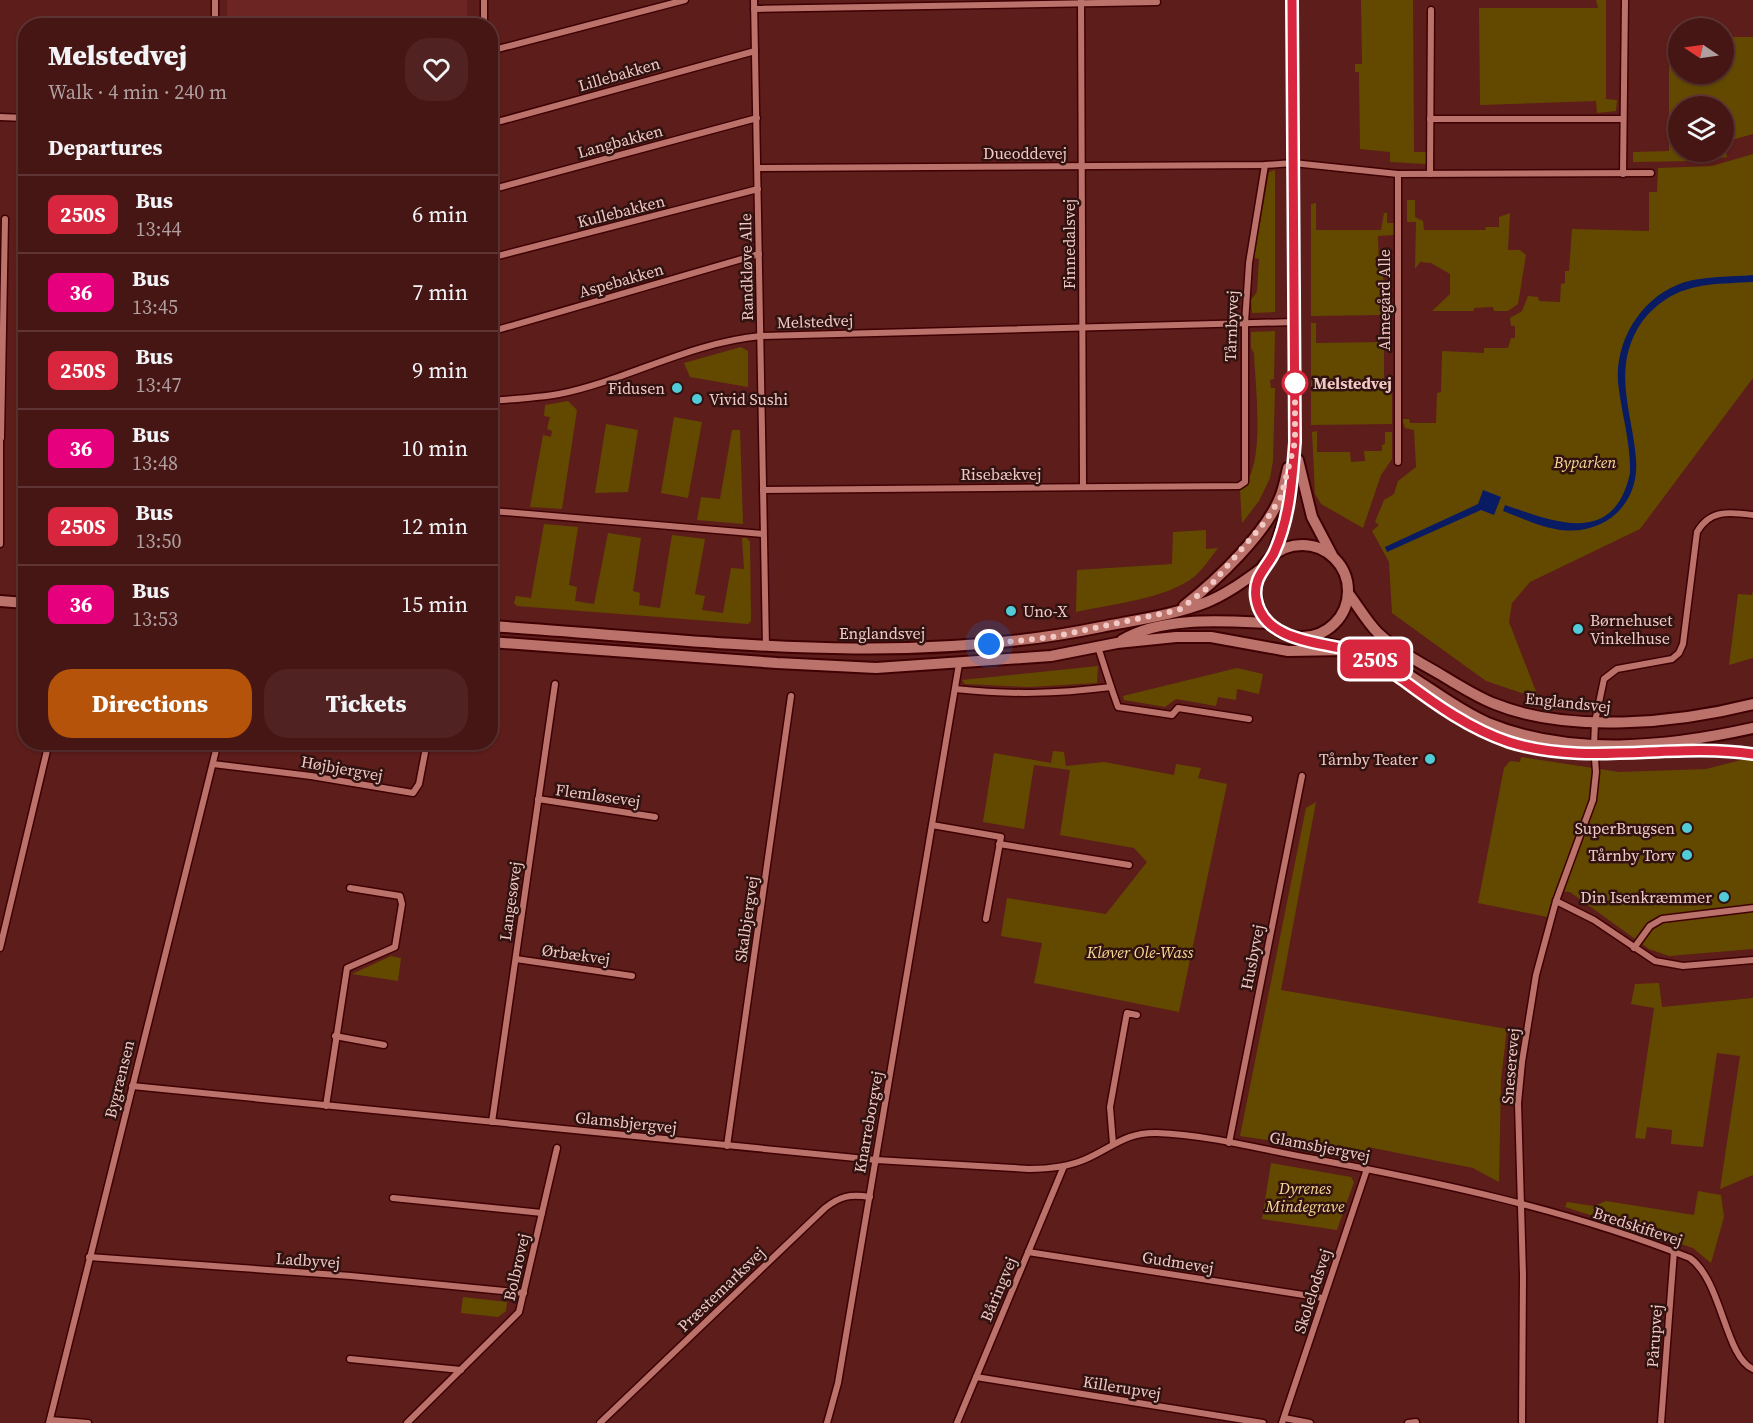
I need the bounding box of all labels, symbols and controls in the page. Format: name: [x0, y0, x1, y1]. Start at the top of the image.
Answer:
north arrow: [1668, 18, 1734, 84]
map controls: [1668, 18, 1734, 162]
text: Melstedvej: [48, 36, 187, 74]
button: heart: [405, 38, 468, 101]
street label: Lillebakken: [575, 52, 663, 96]
text: Walk · 4 min · 240 m: [48, 78, 227, 106]
button: layers: [1668, 96, 1734, 162]
street label: Langbakken: [575, 119, 666, 163]
text: Departures: [48, 132, 162, 162]
street label: Dueoddevej: [983, 142, 1067, 164]
text: Bus: [136, 185, 173, 215]
street label: Kullebakken: [575, 189, 667, 233]
text: 6 min: [412, 199, 468, 229]
street label: Finnedalsvej: [1058, 199, 1080, 289]
text: 250S: [60, 200, 106, 229]
street label: Randkløve Alle: [734, 213, 758, 321]
text: 13:44: [136, 215, 182, 243]
street label: Almegård Alle: [1373, 249, 1395, 351]
street label: Aspebakken: [576, 257, 666, 303]
text: Bus: [132, 263, 169, 293]
text: 7 min: [412, 277, 468, 307]
text: 36: [70, 278, 92, 307]
street label: Tårnbyvej: [1219, 290, 1243, 362]
text: 13:45: [132, 293, 178, 321]
street label: Melstedvej: [776, 309, 854, 333]
text: Bus: [136, 341, 173, 371]
text: 9 min: [412, 355, 468, 385]
text: 250S: [60, 356, 106, 385]
marker: Melstedvej: [1282, 370, 1308, 396]
text: 13:47: [136, 371, 182, 399]
place label: Melstedvej: [1313, 372, 1392, 394]
place label: Fidusen: [608, 377, 665, 399]
marker: Fidusen: [670, 381, 684, 395]
place label: Vivid Sushi: [709, 388, 788, 410]
marker: Vivid Sushi: [690, 392, 704, 406]
text: Bus: [132, 419, 169, 449]
text: 10 min: [401, 433, 468, 463]
text: 36: [70, 434, 92, 463]
text: 13:48: [132, 449, 178, 477]
park label: Byparken: [1553, 451, 1616, 473]
street label: Risebækvej: [961, 463, 1041, 485]
text: Bus: [136, 497, 173, 527]
text: 12 min: [401, 511, 468, 541]
text: 250S: [60, 512, 106, 541]
text: 13:50: [136, 527, 182, 555]
text: Bus: [132, 575, 169, 605]
text: 15 min: [401, 589, 468, 619]
text: 36: [70, 590, 92, 619]
place label: Uno-X: [1023, 600, 1068, 622]
marker: Uno-X: [1004, 604, 1018, 618]
text: 13:53: [132, 605, 178, 633]
place label: Børnehuset Vinkelhuse: [1590, 609, 1673, 649]
street label: Englandsvej: [839, 622, 925, 644]
marker: Børnehuset Vinkelhuse: [1571, 622, 1585, 636]
your location: [974, 629, 1004, 659]
line badge: 250S: [1333, 640, 1417, 678]
text: 250S: [1352, 645, 1398, 674]
button: Directions: [48, 669, 252, 738]
button: Tickets: [264, 669, 468, 738]
street label: Englandsvej: [1524, 687, 1612, 717]
place label: Tårnby Teater: [1319, 748, 1418, 770]
street label: Højbjergvej: [299, 750, 385, 786]
marker: Tårnby Teater: [1423, 752, 1437, 766]
street label: Flemløsevej: [554, 778, 642, 812]
place label: SuperBrugsen: [1575, 817, 1675, 839]
marker: SuperBrugsen: [1680, 821, 1694, 835]
place label: Tårnby Torv: [1588, 844, 1675, 866]
marker: Tårnby Torv: [1680, 848, 1694, 862]
street label: Langesøvej: [494, 860, 526, 942]
street label: Skalbjergvej: [729, 874, 763, 964]
place label: Din Isenkræmmer: [1580, 886, 1712, 908]
marker: Din Isenkræmmer: [1717, 890, 1731, 904]
street label: Husbyvej: [1235, 922, 1269, 992]
street label: Ørbækvej: [540, 938, 612, 970]
park label: Kløver Ole-Wass: [1086, 941, 1194, 963]
street label: Sneserevej: [1496, 1027, 1524, 1105]
street label: Bygrænsen: [99, 1037, 139, 1120]
street label: Knarreborgvej: [848, 1069, 888, 1175]
street label: Glamsbjergvej: [574, 1106, 678, 1138]
street label: Glamsbjergvej: [1268, 1125, 1372, 1167]
park label: Dyrenes Mindegrave: [1264, 1177, 1345, 1217]
street label: Bredskiftevej: [1590, 1201, 1686, 1251]
street label: Bolbrovej: [498, 1231, 534, 1303]
street label: Præstemarksvej: [672, 1242, 770, 1336]
street label: Gudmevej: [1141, 1246, 1215, 1278]
street label: Skolelodsvej: [1288, 1246, 1336, 1336]
street label: Ladbyvej: [275, 1247, 341, 1273]
street label: Båringvej: [975, 1253, 1021, 1325]
street label: Pårupvej: [1641, 1304, 1667, 1368]
street label: Killerupvej: [1081, 1370, 1163, 1404]

